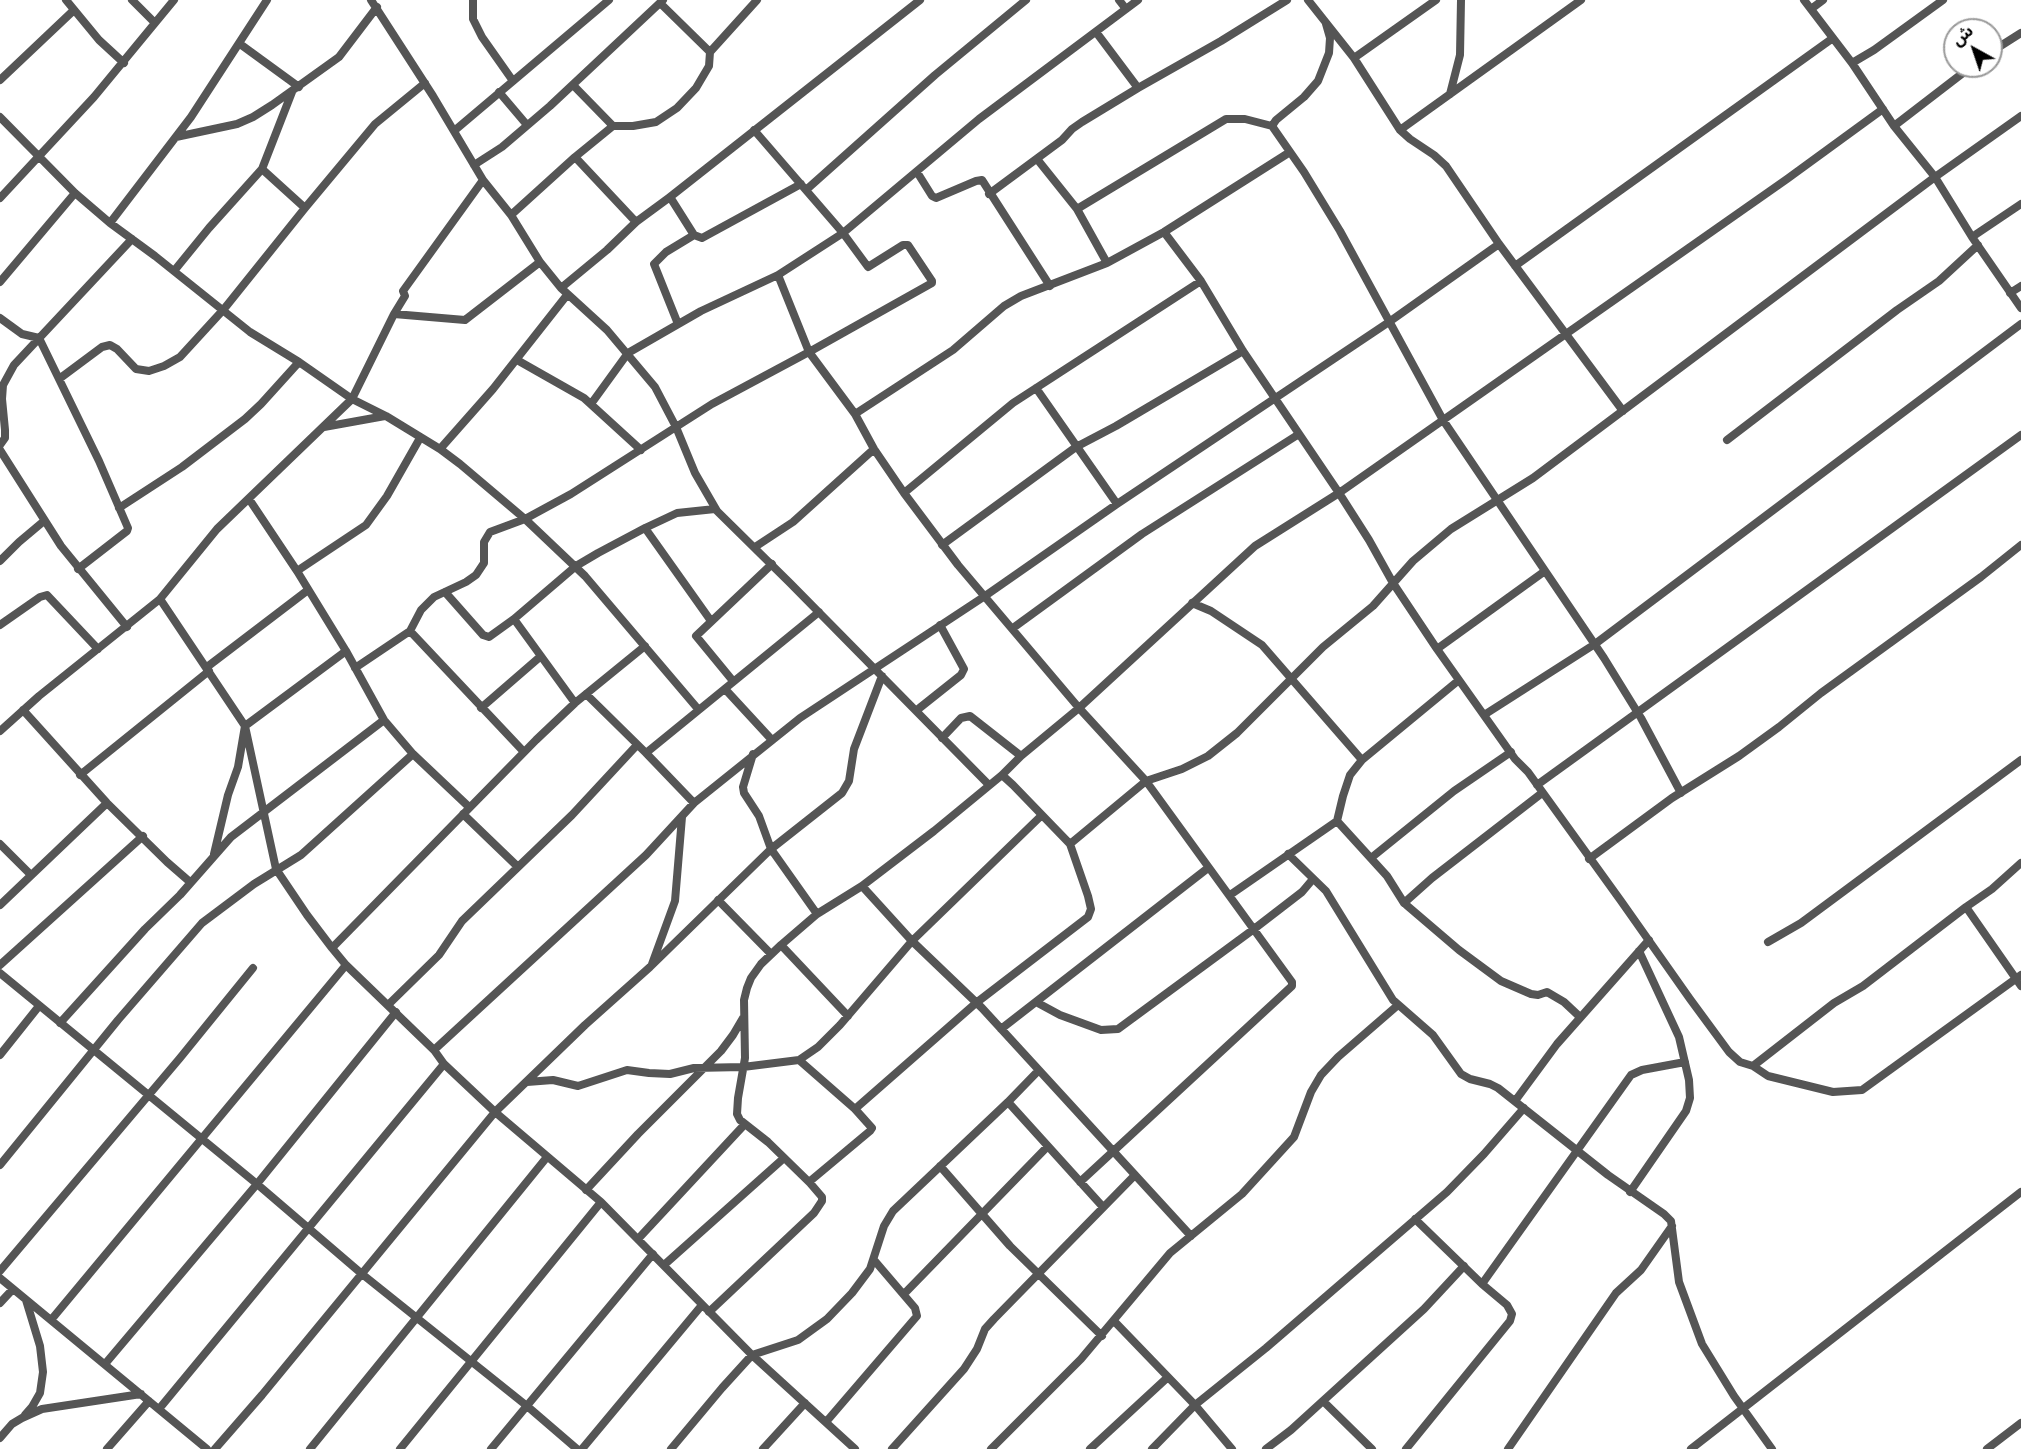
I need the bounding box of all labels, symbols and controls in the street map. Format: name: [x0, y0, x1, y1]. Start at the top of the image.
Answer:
north arrow: [1943, 18, 2003, 78]
text: ش: [1947, 20, 1978, 51]

